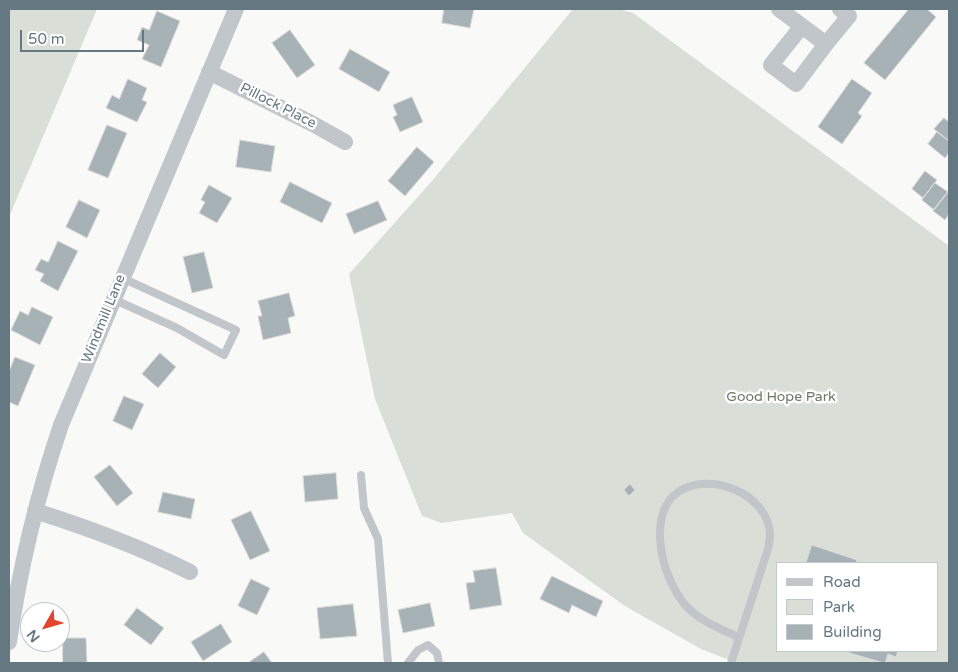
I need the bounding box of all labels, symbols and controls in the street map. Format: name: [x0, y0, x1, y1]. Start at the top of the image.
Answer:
scale bar: [22, 20, 146, 52]
text: 50 m: [28, 30, 65, 48]
street label: Pillock Place: [237, 80, 319, 132]
street label: Windmill Lane: [79, 272, 129, 366]
park label: Good Hope Park: [726, 389, 836, 405]
legend: [776, 562, 938, 652]
text: Road: [823, 573, 861, 591]
text: Park: [823, 598, 855, 616]
north arrow: [20, 602, 70, 652]
text: Building: [823, 623, 882, 641]
text: N: [23, 626, 44, 646]

